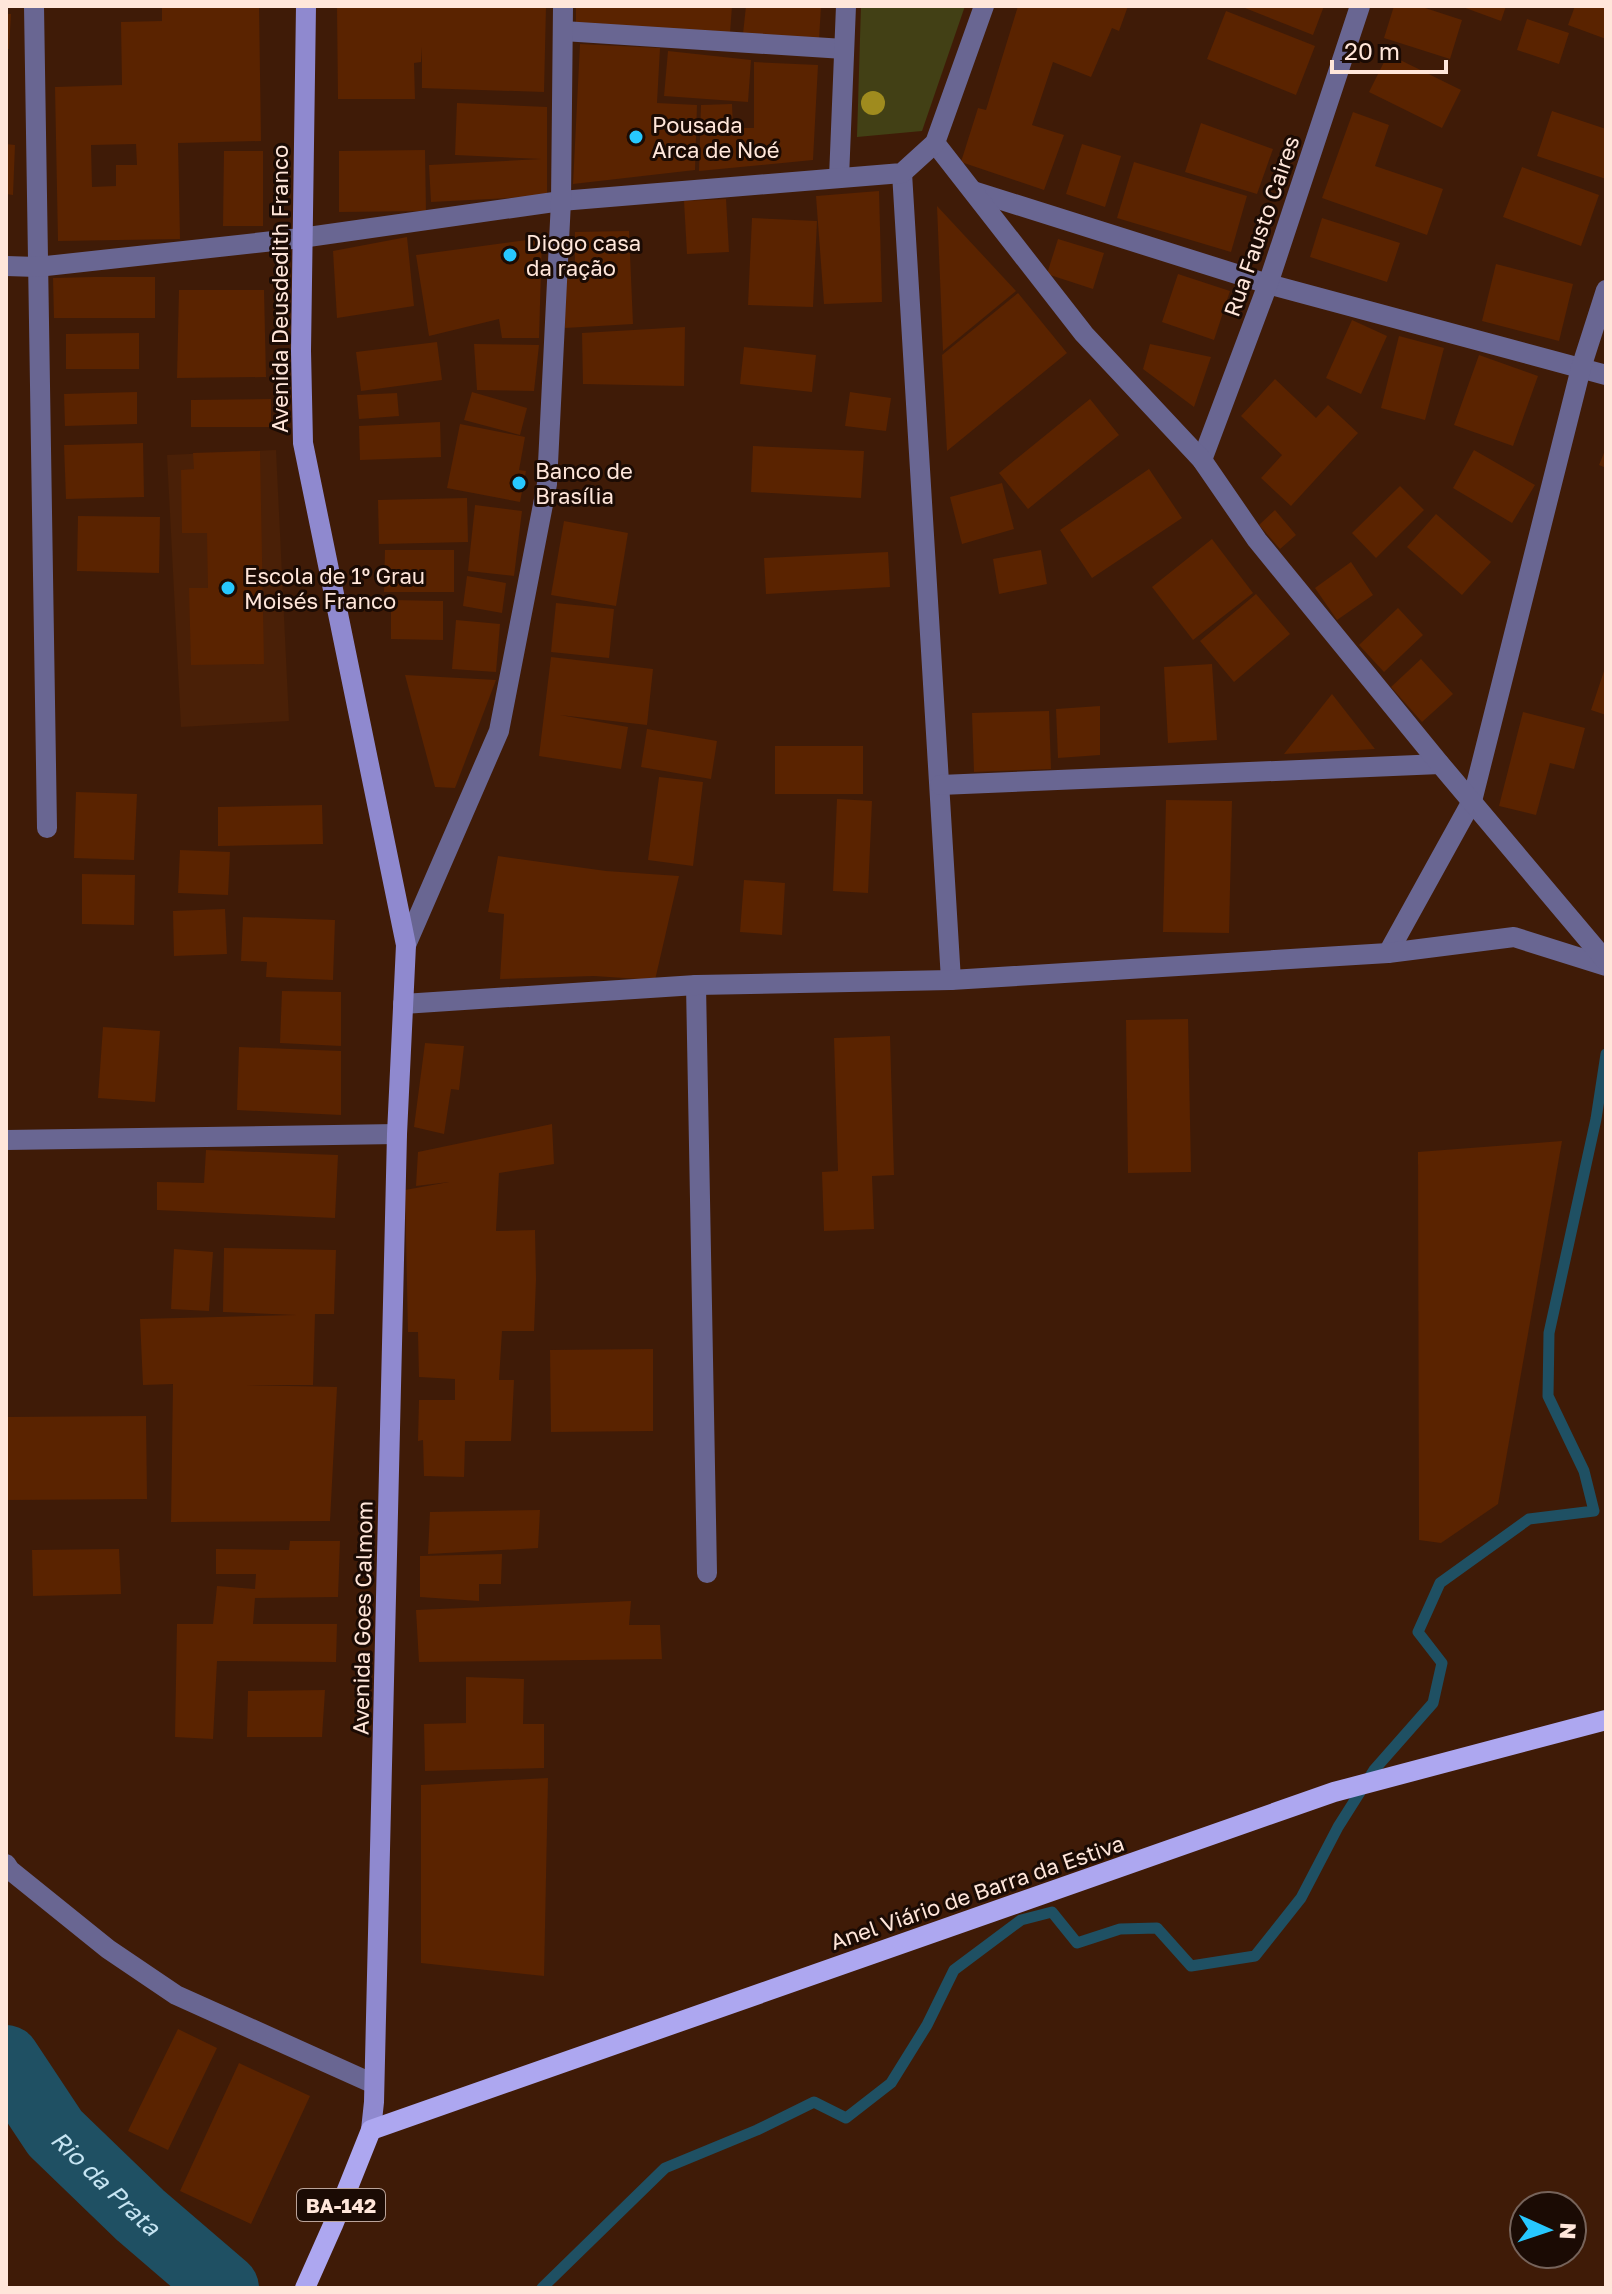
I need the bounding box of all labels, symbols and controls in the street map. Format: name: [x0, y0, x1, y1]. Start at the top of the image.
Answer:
scale bar: [1332, 24, 1446, 74]
text: 20 m: [1344, 36, 1400, 65]
place label: Pousada Arca de Noé: [652, 111, 780, 163]
marker: Pousada Arca de Noé: [627, 128, 645, 146]
street label: Rua Fausto Caires: [1217, 132, 1305, 320]
street label: Avenida Deusdedith Franco: [266, 145, 293, 433]
place label: Diogo casa da ração: [526, 229, 641, 281]
marker: Diogo casa da ração: [501, 246, 519, 264]
place label: Banco de Brasília: [535, 457, 633, 509]
marker: Banco de Brasília: [510, 474, 528, 492]
place label: Escola de 1º Grau Moisés Franco: [244, 562, 425, 614]
marker: Escola de 1º Grau Moisés Franco: [219, 579, 237, 597]
street label: Avenida Goes Calmom: [346, 1501, 378, 1735]
street label: Anel Viário de Barra da Estiva: [827, 1829, 1127, 1955]
water label: Rio da Prata: [46, 2124, 168, 2242]
road number: BA-142: [297, 2189, 385, 2221]
north arrow: [1508, 2190, 1588, 2270]
text: N: [1555, 2222, 1582, 2240]

